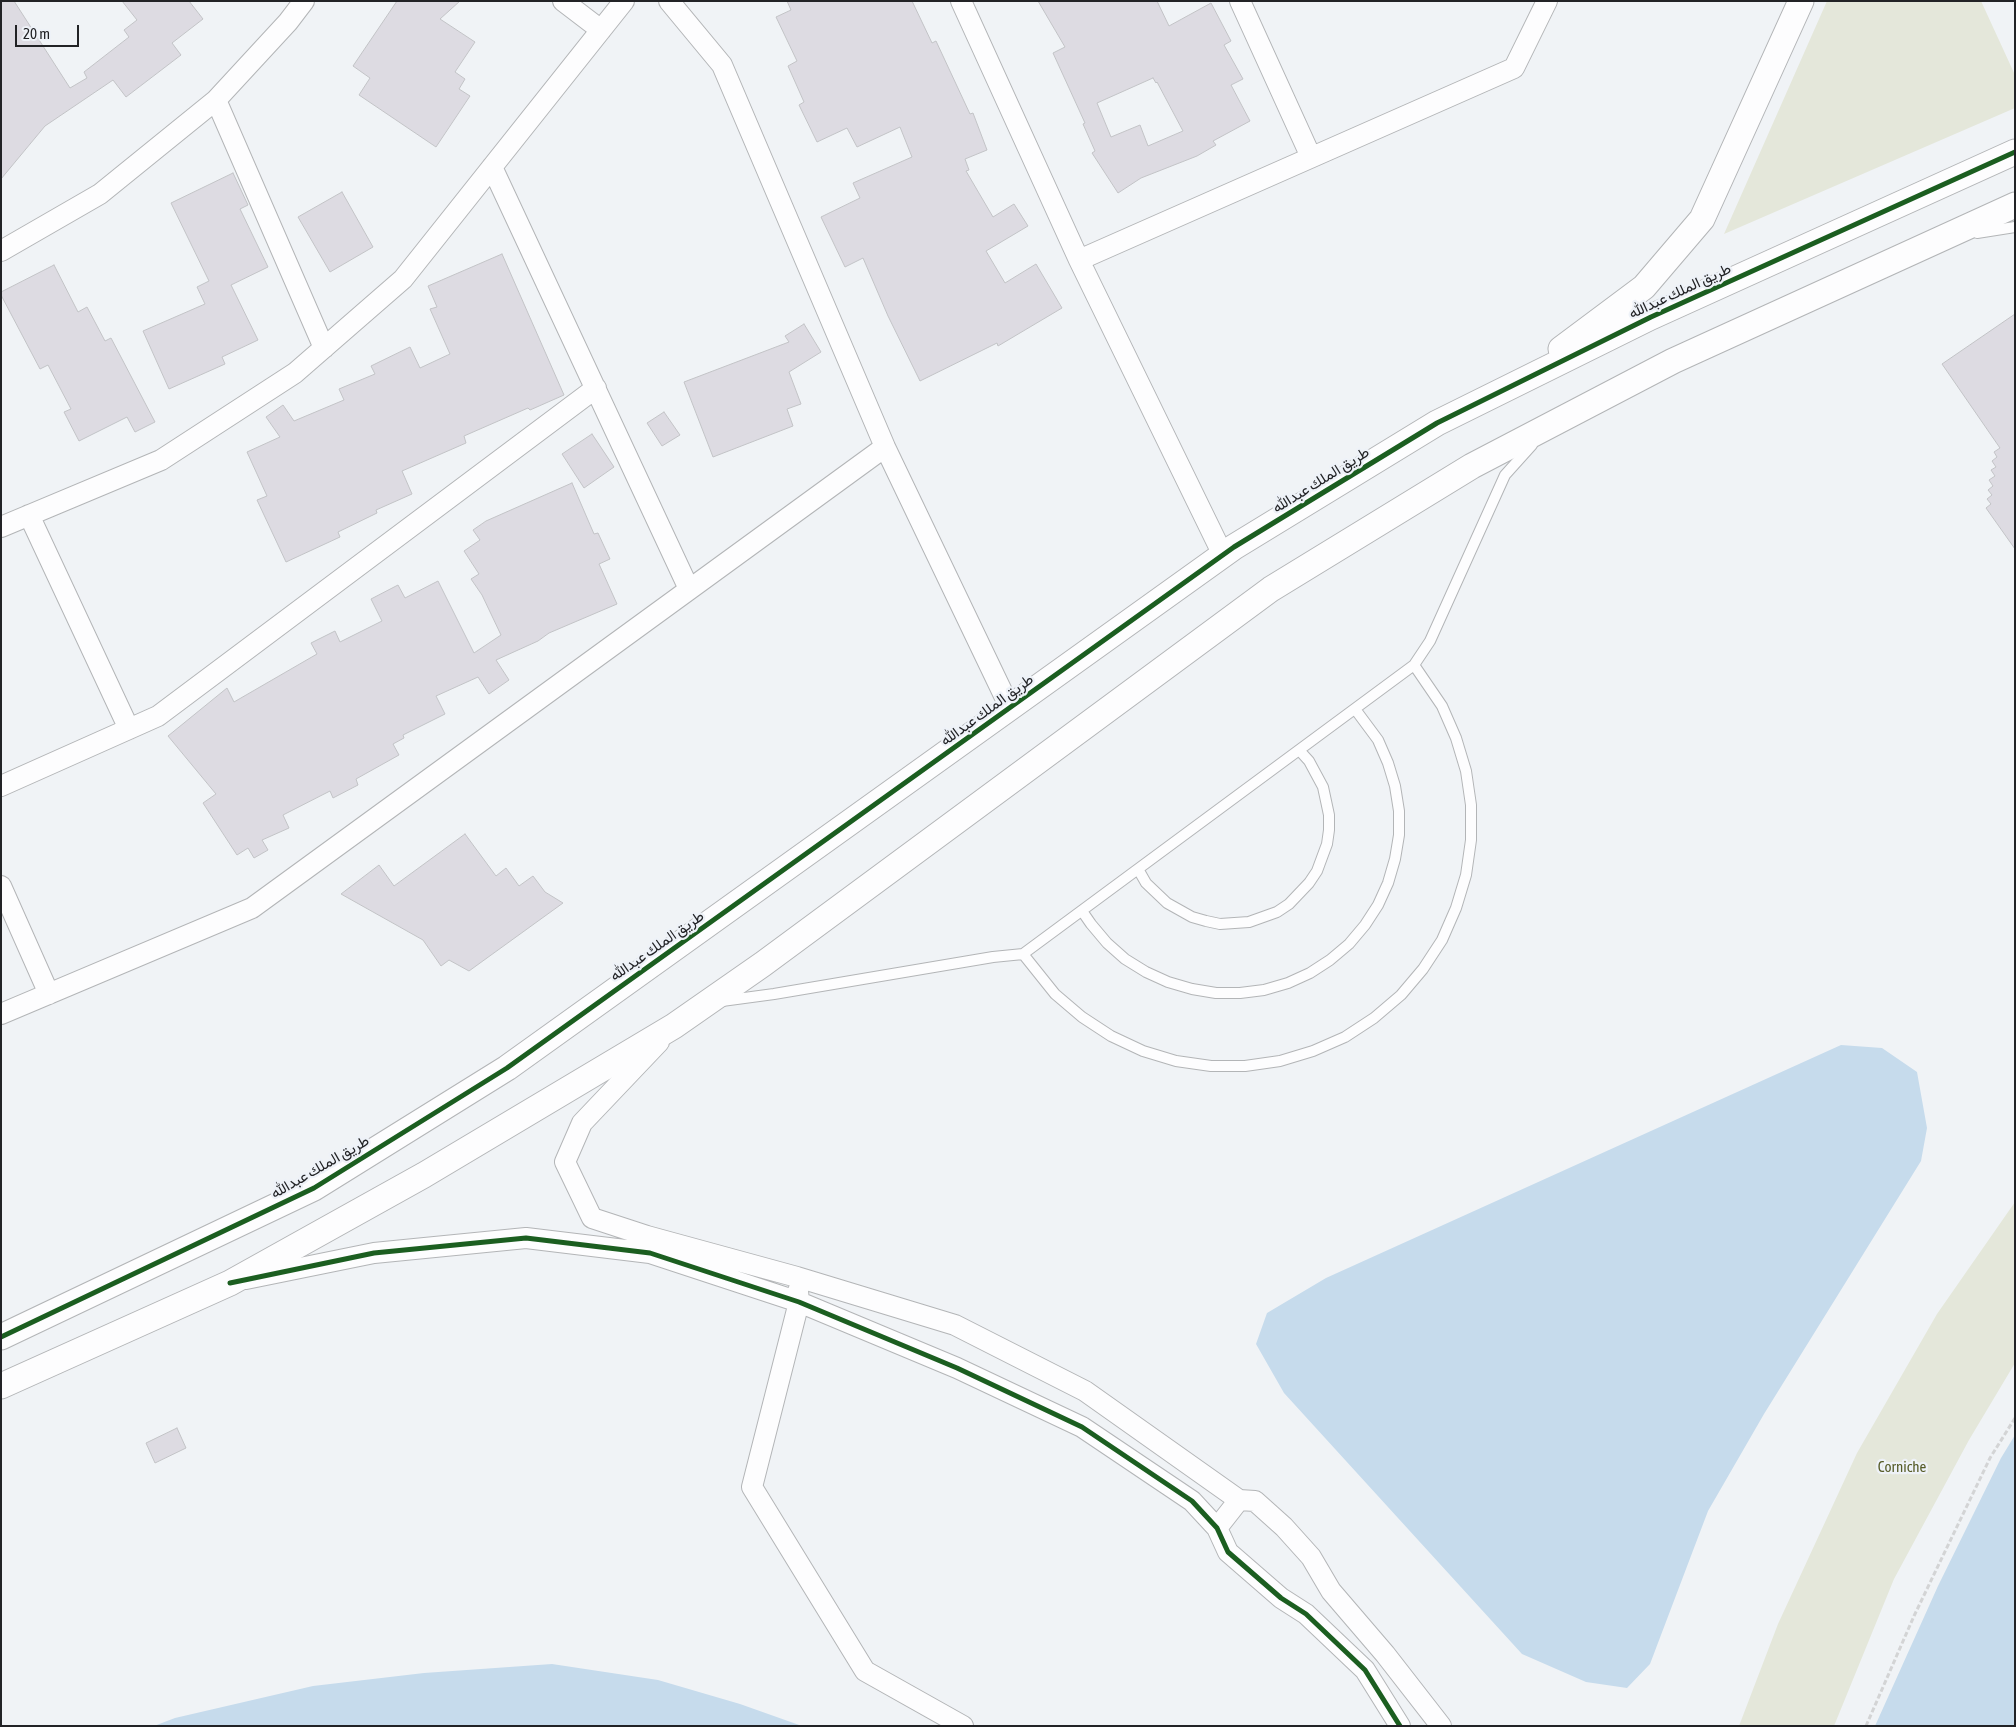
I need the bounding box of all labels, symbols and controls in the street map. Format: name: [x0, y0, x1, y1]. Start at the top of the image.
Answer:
scale bar: [18, 15, 81, 47]
text: 20 m: [23, 25, 50, 42]
street label: طريق الملك عبدالله: [1626, 259, 1734, 323]
street label: طريق الملك عبدالله: [1269, 443, 1373, 517]
street label: طريق الملك عبدالله: [937, 670, 1037, 750]
street label: طريق الملك عبدالله: [607, 907, 707, 985]
street label: طريق الملك عبدالله: [268, 1132, 372, 1202]
park label: Corniche: [1878, 1458, 1926, 1476]

